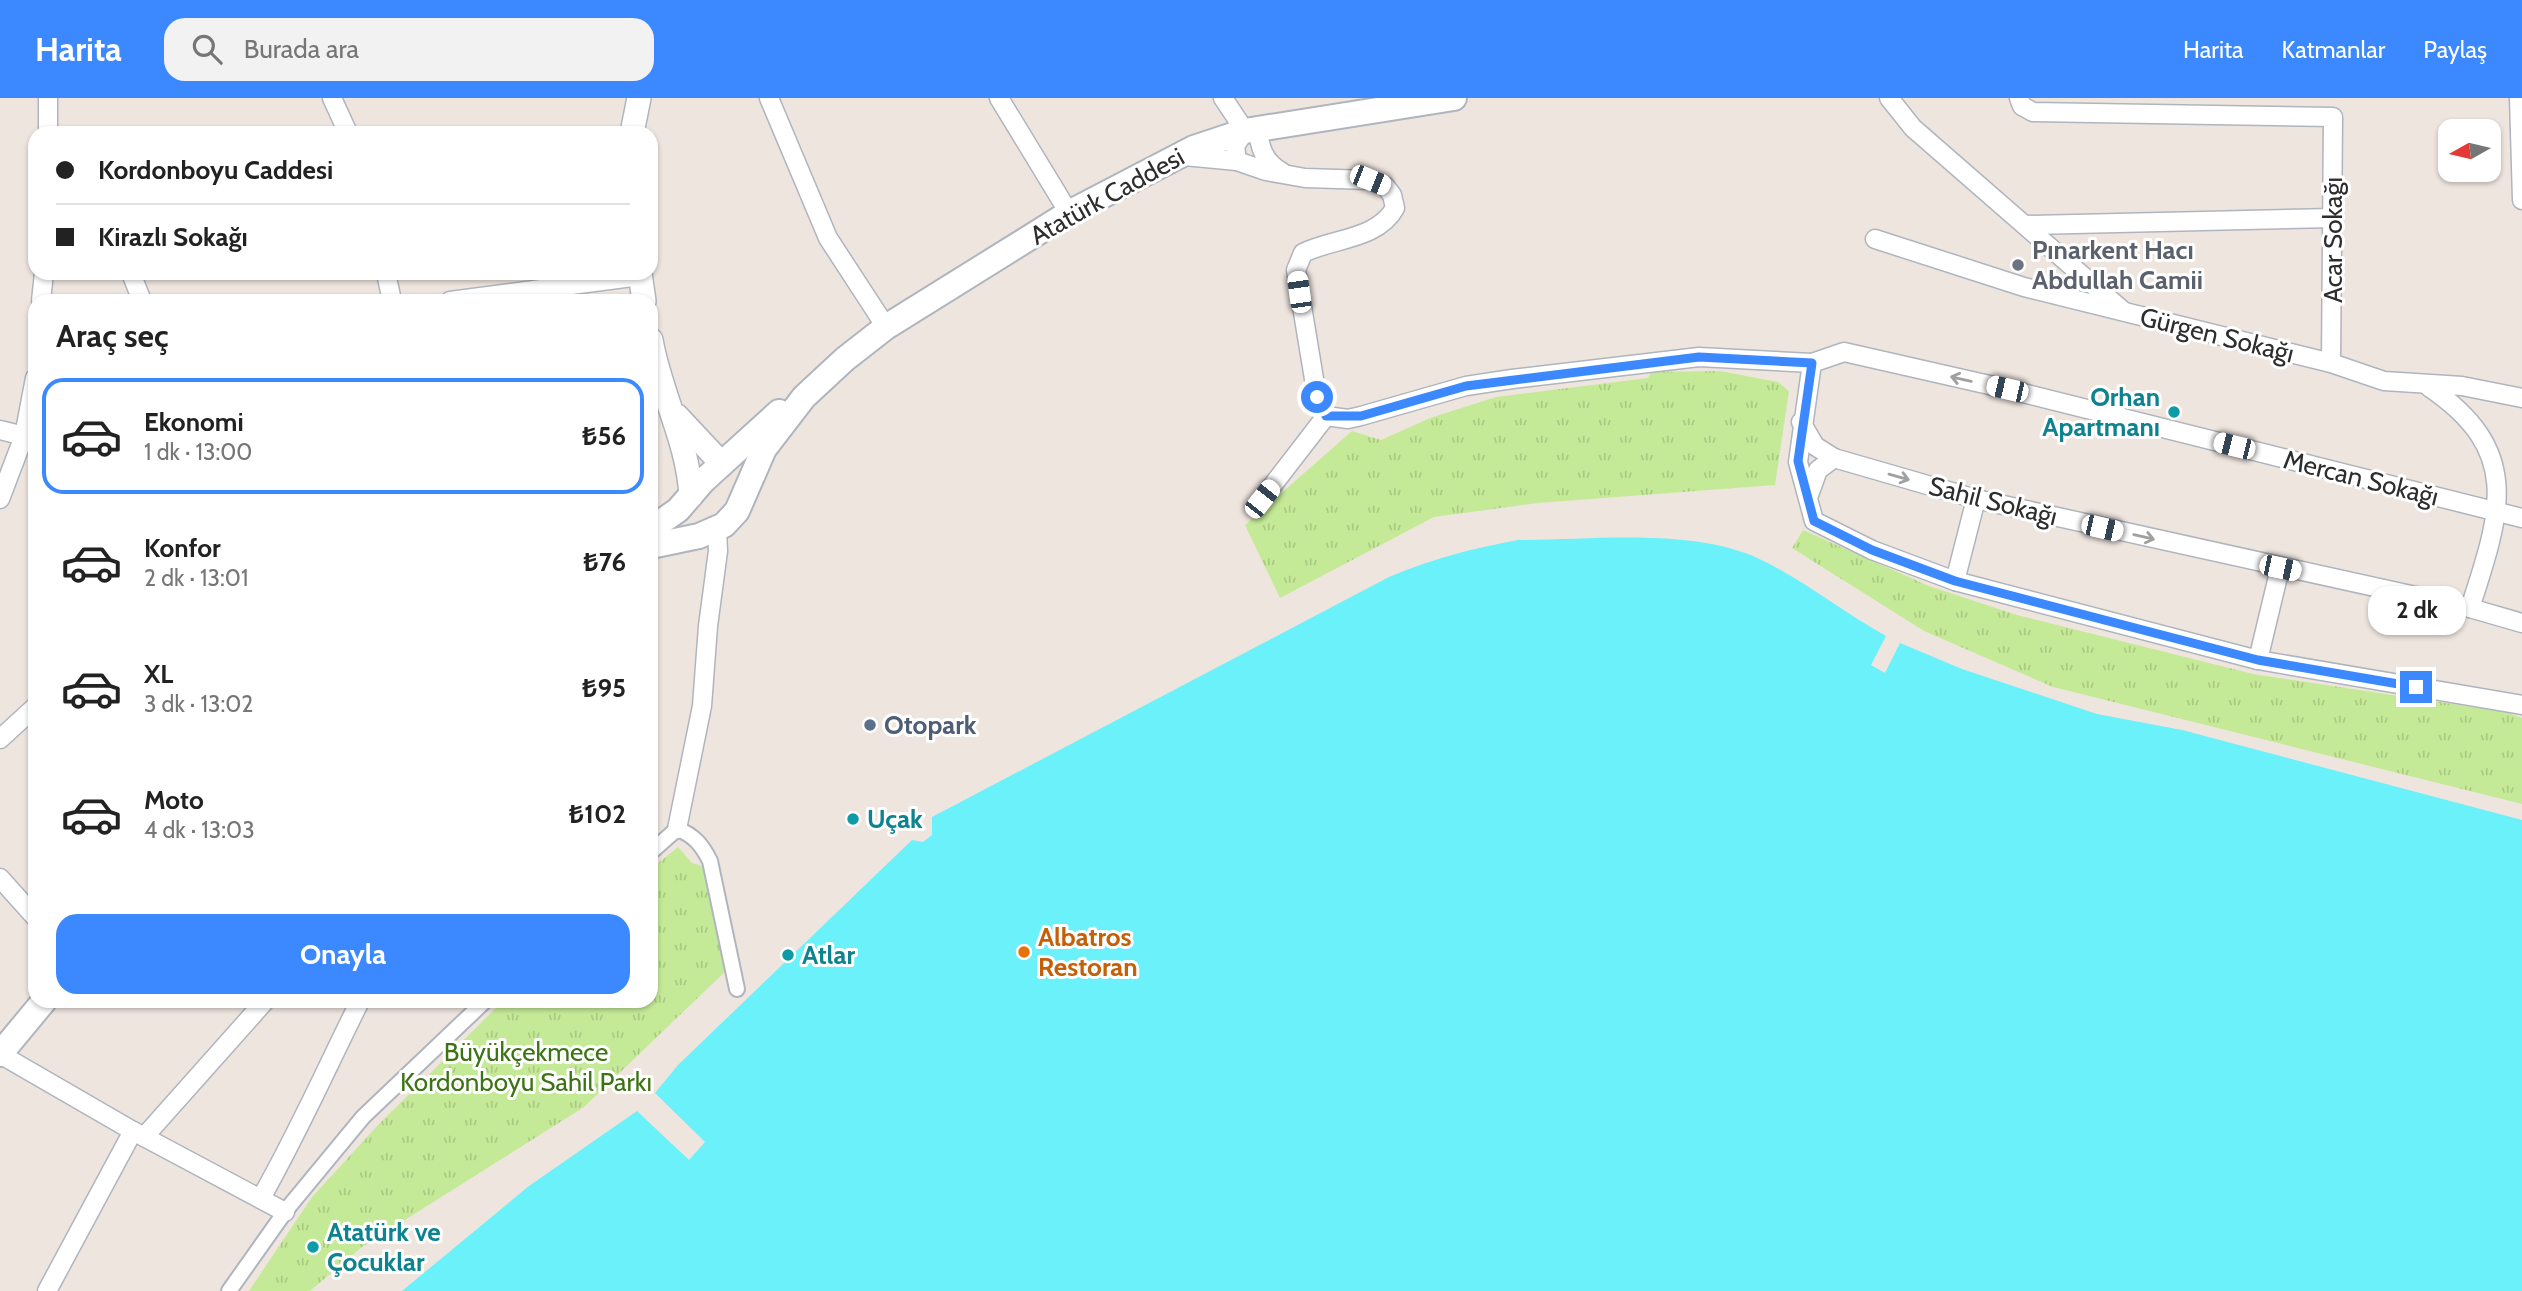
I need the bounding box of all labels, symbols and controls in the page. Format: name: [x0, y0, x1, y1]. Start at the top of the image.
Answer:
search box: [164, 18, 654, 81]
text: Harita: [35, 29, 122, 69]
icon: search: [188, 30, 226, 68]
text: Burada ara: [244, 33, 359, 65]
text: Harita: [2183, 35, 2244, 64]
text: Katmanlar: [2282, 35, 2385, 64]
text: Paylaş: [2423, 35, 2487, 64]
north arrow: [2438, 119, 2501, 182]
map controls: [2438, 119, 2501, 182]
street label: Atatürk Caddesi: [1024, 140, 1190, 252]
text: Kordonboyu Caddesi: [98, 154, 333, 186]
car: [1347, 162, 1394, 198]
street label: Acar Sokağı: [2317, 177, 2349, 303]
text: Kirazlı Sokağı: [98, 221, 248, 253]
place label: Pınarkent Hacı Abdullah Camii: [2032, 234, 2203, 296]
marker: Pınarkent Hacı Abdullah Camii: [2010, 257, 2026, 273]
car: [1286, 270, 1313, 314]
street label: Gürgen Sokağı: [2137, 300, 2297, 370]
text: Araç seç: [56, 316, 169, 355]
one-way arrow: [1950, 371, 1973, 385]
car: [1985, 374, 2030, 404]
route start: [1301, 381, 1333, 413]
place label: Orhan Apartmanı: [2042, 381, 2160, 443]
marker: Orhan Apartmanı: [2166, 404, 2182, 420]
icon: car: [60, 405, 123, 468]
text: Ekonomi: [144, 406, 244, 438]
text: ₺56: [582, 420, 626, 452]
car: [2212, 431, 2257, 461]
text: 1 dk · 13:00: [144, 438, 252, 466]
street label: Mercan Sokağı: [2280, 443, 2442, 513]
street label: Sahil Sokağı: [1925, 470, 2061, 532]
one-way arrow: [1888, 471, 1910, 484]
car: [1241, 476, 1284, 522]
car: [2080, 513, 2125, 543]
icon: car: [60, 531, 123, 594]
one-way arrow: [2132, 531, 2155, 544]
text: Konfor: [144, 532, 221, 564]
text: ₺76: [583, 546, 626, 578]
car: [2258, 553, 2303, 583]
text: 2 dk · 13:01: [144, 564, 248, 592]
callout: 2 dk: [2367, 586, 2465, 634]
text: 2 dk: [2396, 596, 2438, 624]
icon: car: [60, 657, 123, 720]
text: XL: [144, 658, 173, 690]
route end: [2400, 671, 2432, 703]
text: ₺95: [582, 672, 626, 704]
text: 3 dk · 13:02: [144, 690, 253, 718]
place label: Otopark: [884, 709, 977, 741]
marker: Otopark: [862, 717, 878, 733]
icon: car: [60, 783, 123, 846]
text: Moto: [144, 784, 204, 816]
text: ₺102: [569, 798, 626, 830]
place label: Uçak: [867, 803, 923, 835]
marker: Uçak: [845, 811, 861, 827]
text: 4 dk · 13:03: [144, 816, 255, 844]
button: Onayla: [56, 914, 630, 994]
place label: Albatros Restoran: [1038, 921, 1138, 983]
place label: Atlar: [802, 939, 855, 971]
marker: Albatros Restoran: [1016, 944, 1032, 960]
marker: Atlar: [780, 947, 796, 963]
park label: Büyükçekmece Kordonboyu Sahil Parkı: [400, 1036, 652, 1098]
place label: Atatürk ve Çocuklar: [327, 1216, 441, 1278]
marker: Atatürk ve Çocuklar: [305, 1239, 321, 1255]

